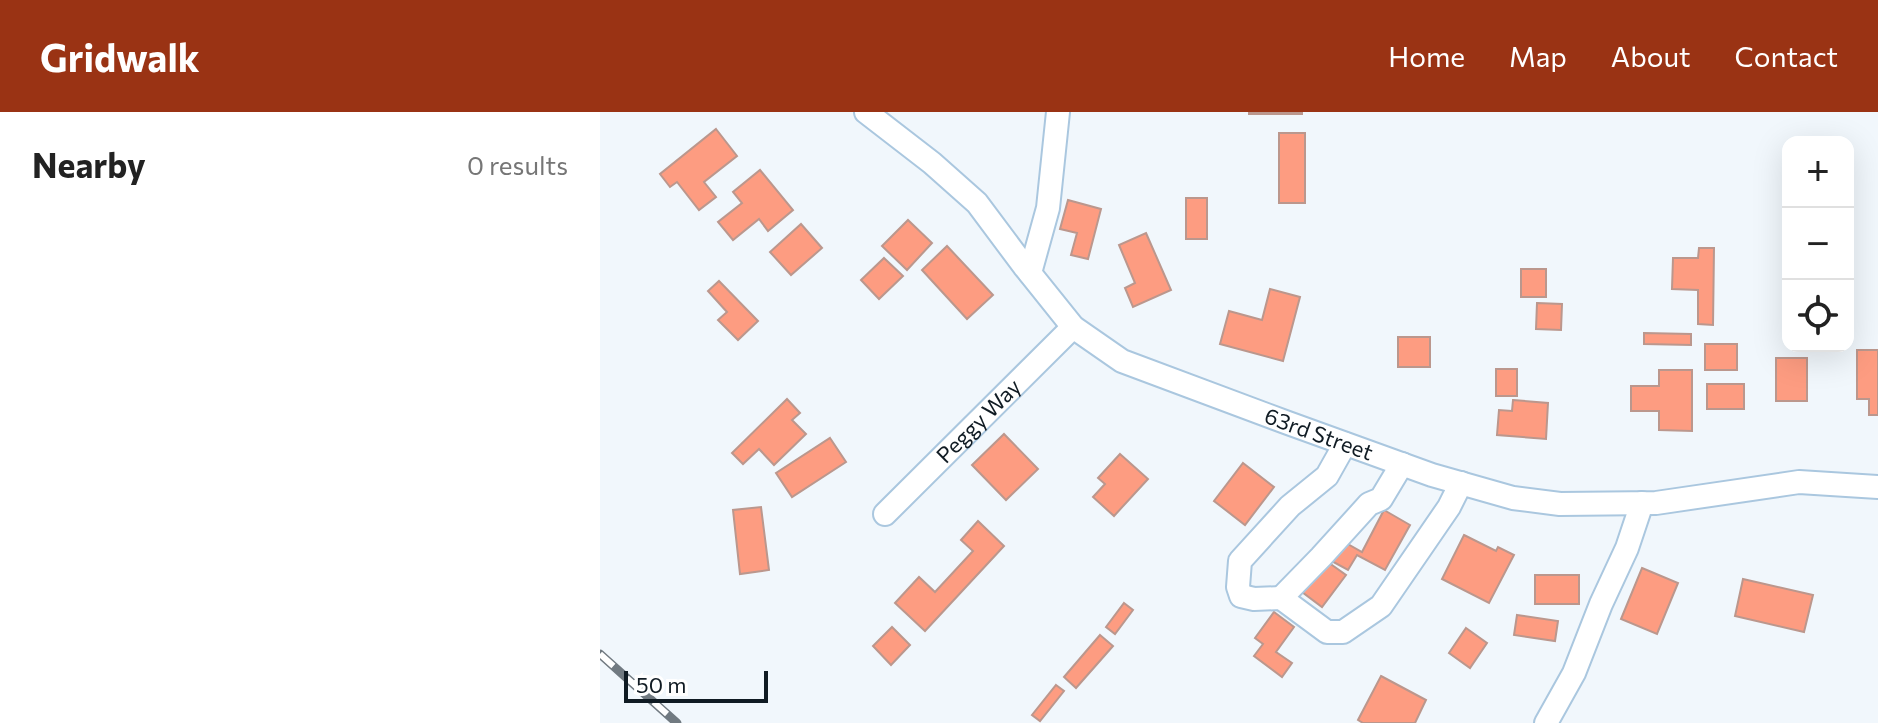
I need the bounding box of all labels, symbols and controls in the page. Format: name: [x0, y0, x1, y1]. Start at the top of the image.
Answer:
text: Gridwalk: [40, 33, 200, 80]
text: Home: [1388, 39, 1465, 73]
text: Map: [1509, 39, 1567, 73]
text: About: [1611, 39, 1691, 73]
text: Contact: [1735, 39, 1838, 73]
map controls: [1782, 136, 1854, 352]
button: +: [1782, 136, 1854, 208]
text: Nearby: [32, 143, 146, 185]
text: 0 results: [467, 149, 568, 180]
button: −: [1782, 208, 1854, 280]
button: locate: [1782, 280, 1854, 352]
street label: Peggy Way: [930, 373, 1026, 468]
street label: 63rd Street: [1261, 401, 1377, 466]
scale bar: [624, 667, 768, 703]
text: 50 m: [636, 671, 686, 698]

